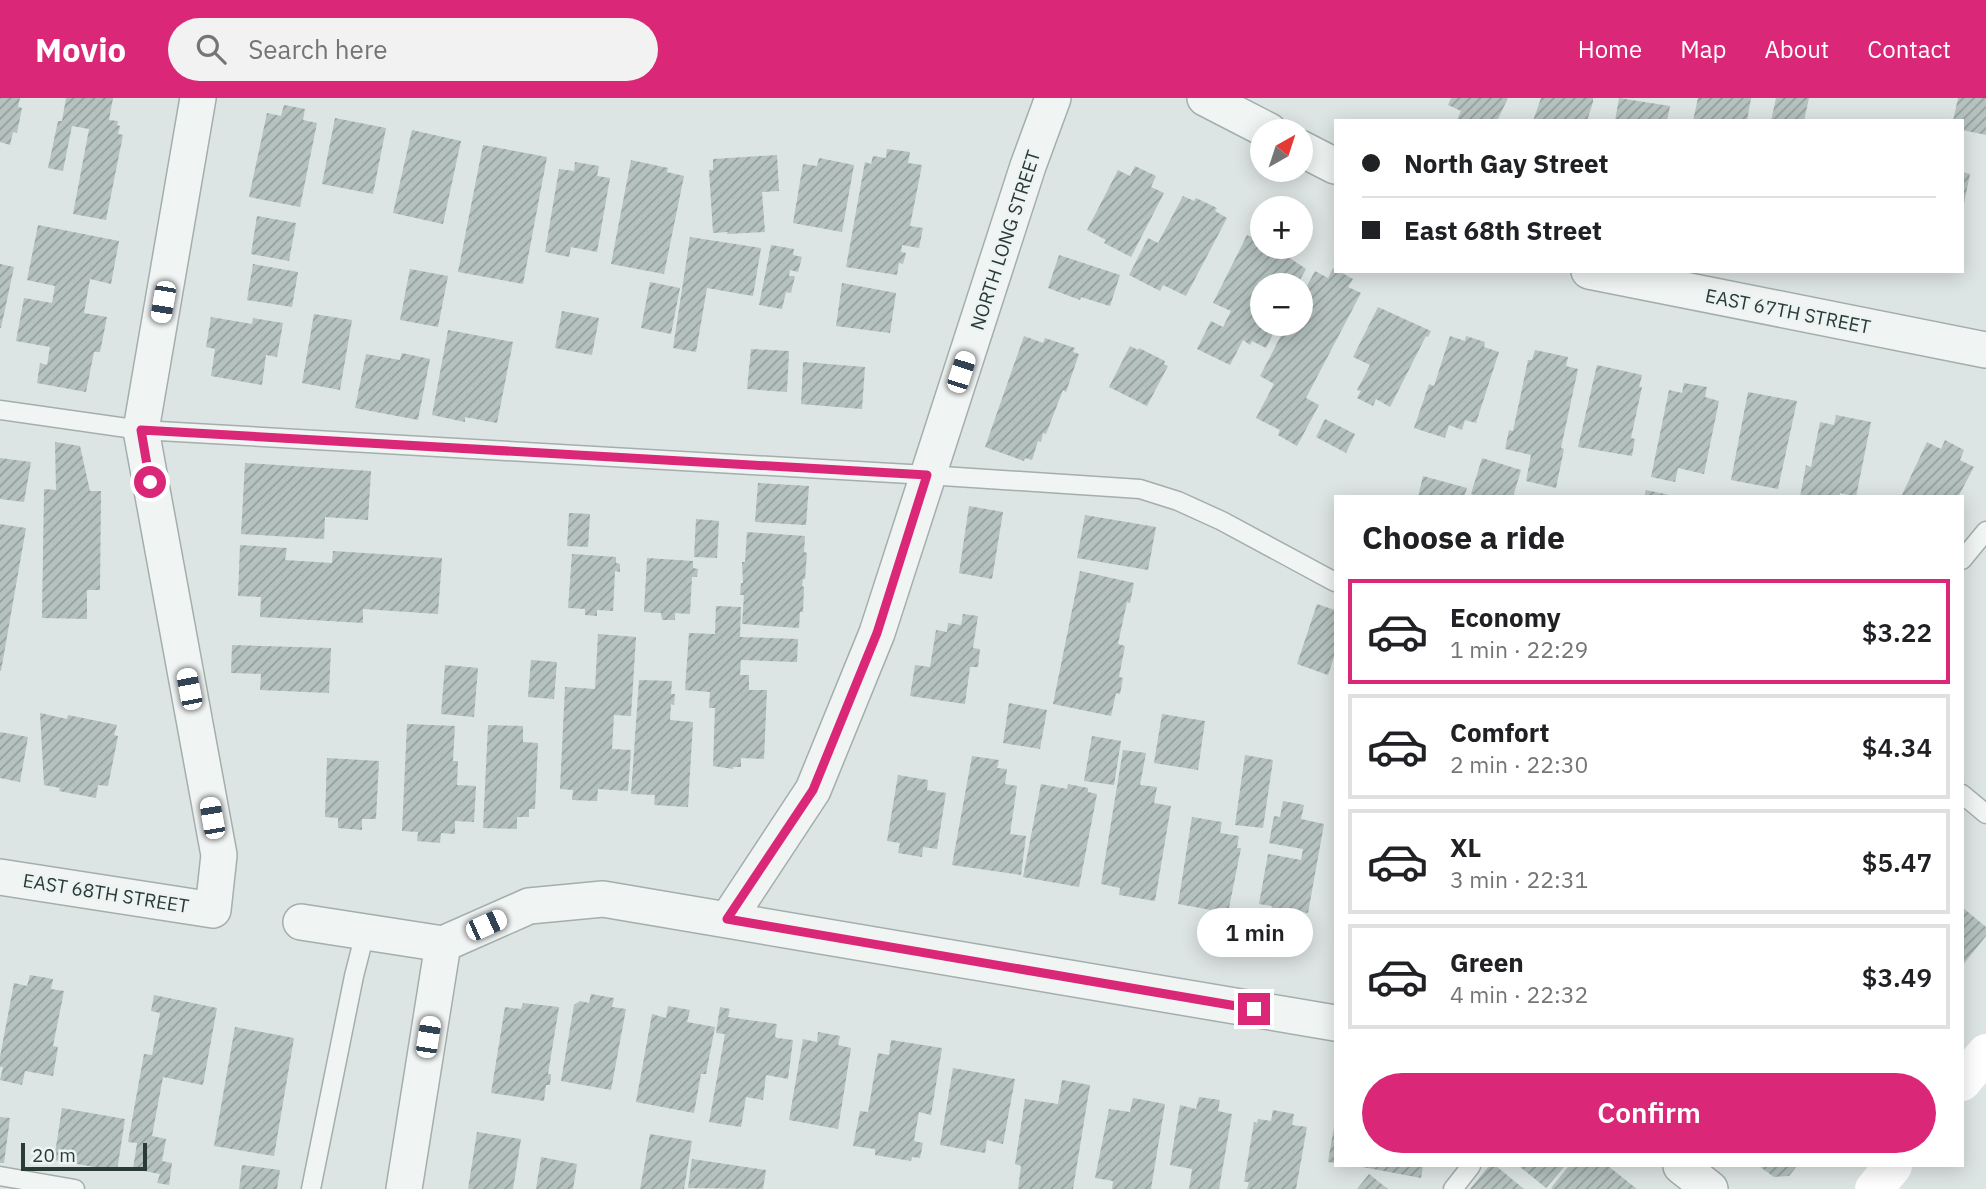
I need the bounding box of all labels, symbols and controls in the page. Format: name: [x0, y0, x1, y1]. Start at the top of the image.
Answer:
search box: [168, 18, 658, 81]
text: Movio: [35, 28, 126, 71]
icon: search: [192, 30, 230, 68]
text: Search here: [248, 32, 388, 66]
text: Home: [1578, 33, 1642, 65]
text: Map: [1680, 33, 1726, 65]
text: About: [1764, 33, 1829, 65]
text: Contact: [1867, 33, 1951, 65]
north arrow: [1250, 119, 1312, 182]
map controls: [1250, 119, 1313, 336]
text: North Gay Street: [1404, 146, 1609, 180]
street label: NORTH LONG STREET: [965, 147, 1045, 333]
button: +: [1250, 196, 1313, 259]
text: East 68th Street: [1404, 213, 1602, 247]
button: −: [1250, 273, 1313, 336]
car: [150, 279, 177, 325]
street label: EAST 67TH STREET: [1703, 283, 1873, 339]
car: [945, 349, 978, 395]
route start: [134, 466, 166, 498]
text: Choose a ride: [1362, 516, 1565, 558]
icon: car: [1366, 600, 1429, 663]
text: Economy: [1450, 600, 1561, 634]
text: $3.22: [1862, 615, 1932, 649]
text: 1 min · 22:29: [1450, 634, 1588, 664]
car: [175, 666, 204, 712]
icon: car: [1366, 715, 1429, 778]
text: Comfort: [1450, 715, 1549, 749]
text: $4.34: [1862, 730, 1932, 764]
text: 2 min · 22:30: [1450, 749, 1588, 779]
car: [199, 795, 226, 841]
icon: car: [1366, 830, 1429, 893]
text: XL: [1450, 830, 1481, 864]
text: $5.47: [1862, 845, 1932, 879]
text: 3 min · 22:31: [1450, 864, 1588, 894]
street label: EAST 68TH STREET: [21, 868, 191, 918]
car: [463, 907, 510, 943]
callout: 1 min: [1196, 908, 1312, 956]
text: 1 min: [1225, 917, 1285, 947]
icon: car: [1366, 945, 1429, 1008]
text: Green: [1450, 945, 1524, 979]
text: $3.49: [1862, 960, 1932, 994]
text: 4 min · 22:32: [1450, 979, 1588, 1009]
route end: [1238, 993, 1270, 1025]
car: [415, 1015, 442, 1059]
button: Confirm: [1362, 1073, 1936, 1153]
scale bar: [21, 1140, 147, 1172]
text: 20 m: [32, 1143, 76, 1167]

